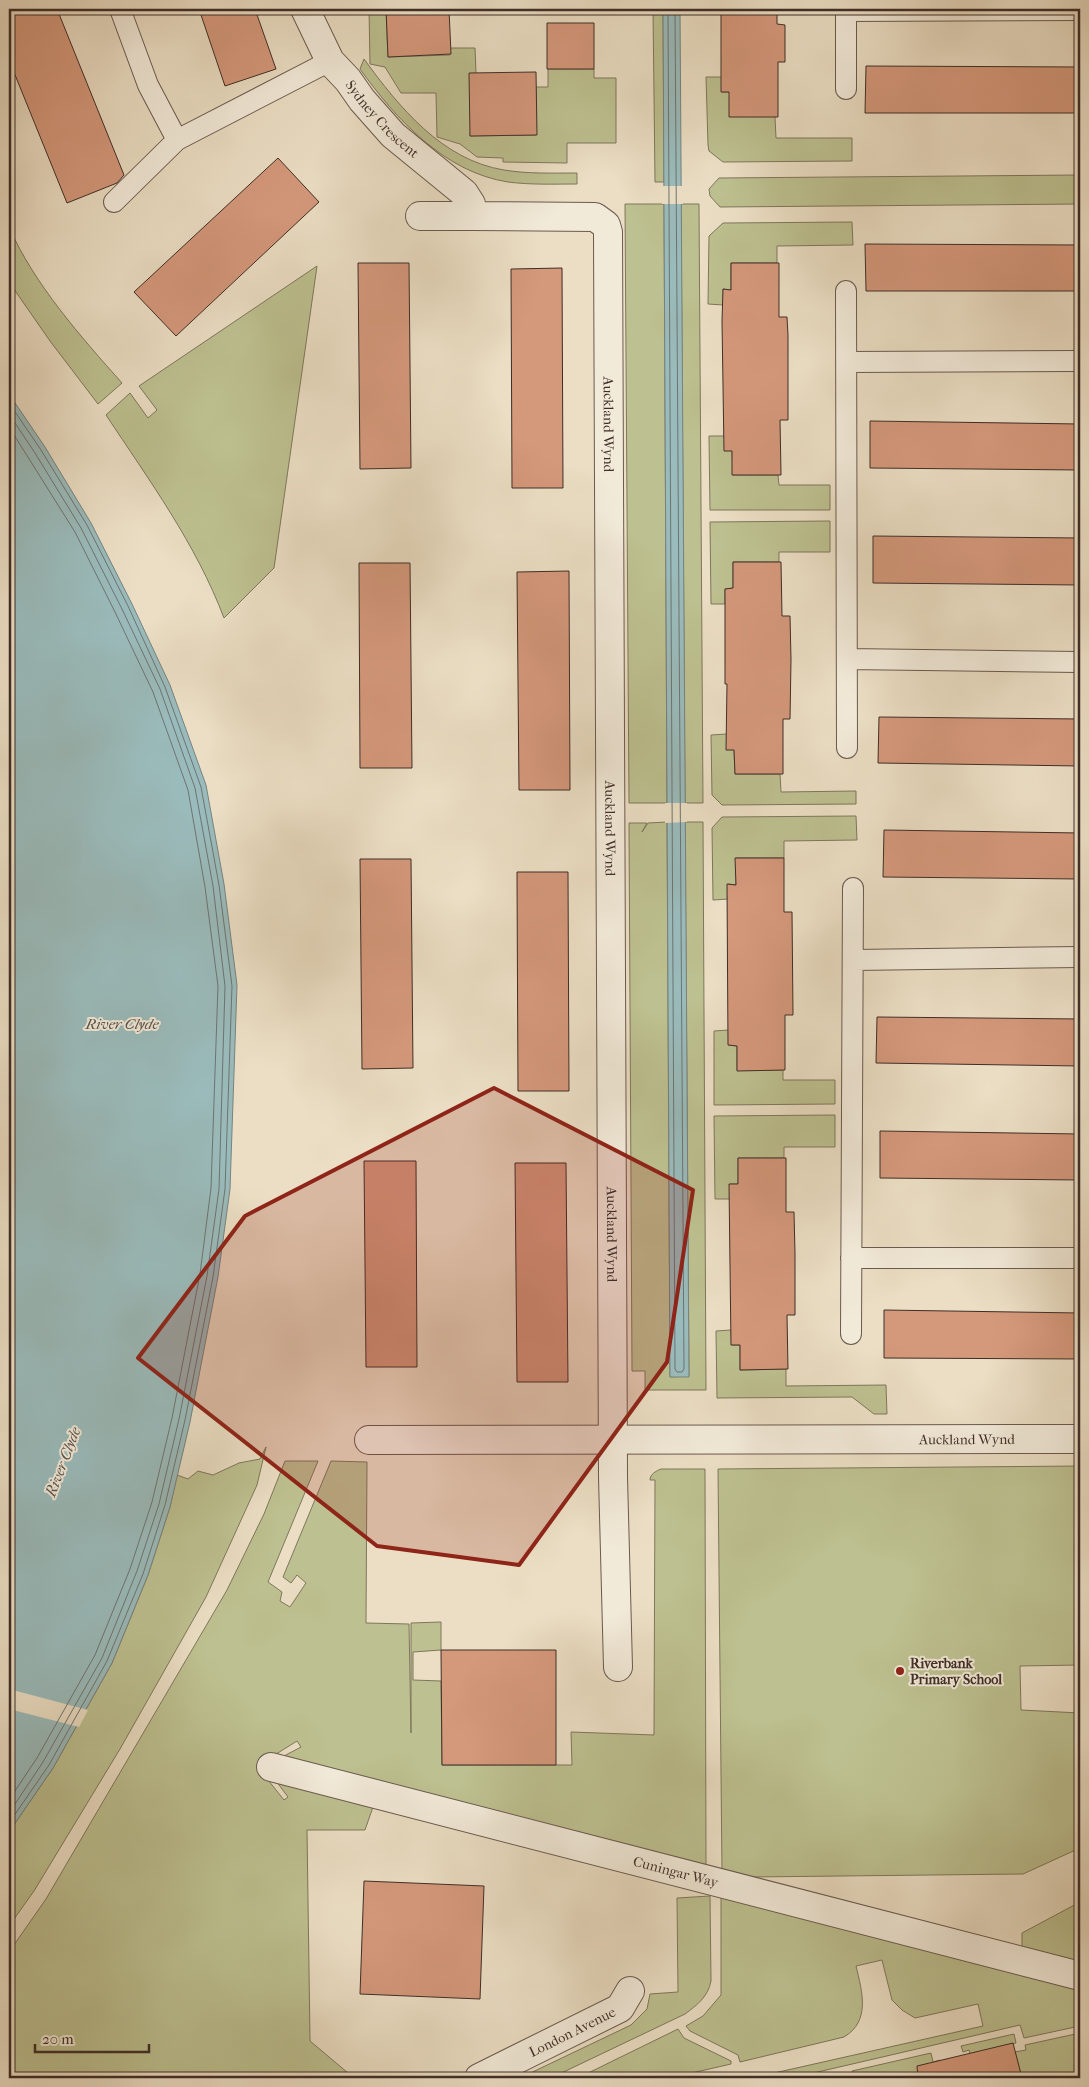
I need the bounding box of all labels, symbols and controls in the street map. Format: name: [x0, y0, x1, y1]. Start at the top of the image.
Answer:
street label: Sydney Crescent: [342, 77, 422, 162]
street label: Auckland Wynd: [600, 375, 617, 473]
street label: Auckland Wynd: [601, 779, 619, 877]
water label: River Clyde: [85, 1015, 159, 1033]
street label: Auckland Wynd: [603, 1185, 620, 1283]
water label: River Clyde: [41, 1424, 85, 1500]
street label: Auckland Wynd: [918, 1431, 1015, 1448]
place label: Riverbank Primary School: [910, 1655, 1002, 1688]
marker: Riverbank Primary School: [894, 1665, 906, 1677]
street label: Cuningar Way: [631, 1853, 720, 1891]
street label: London Avenue: [526, 2004, 619, 2061]
scale bar: [35, 2022, 149, 2054]
text: 20 m: [42, 2030, 74, 2048]

